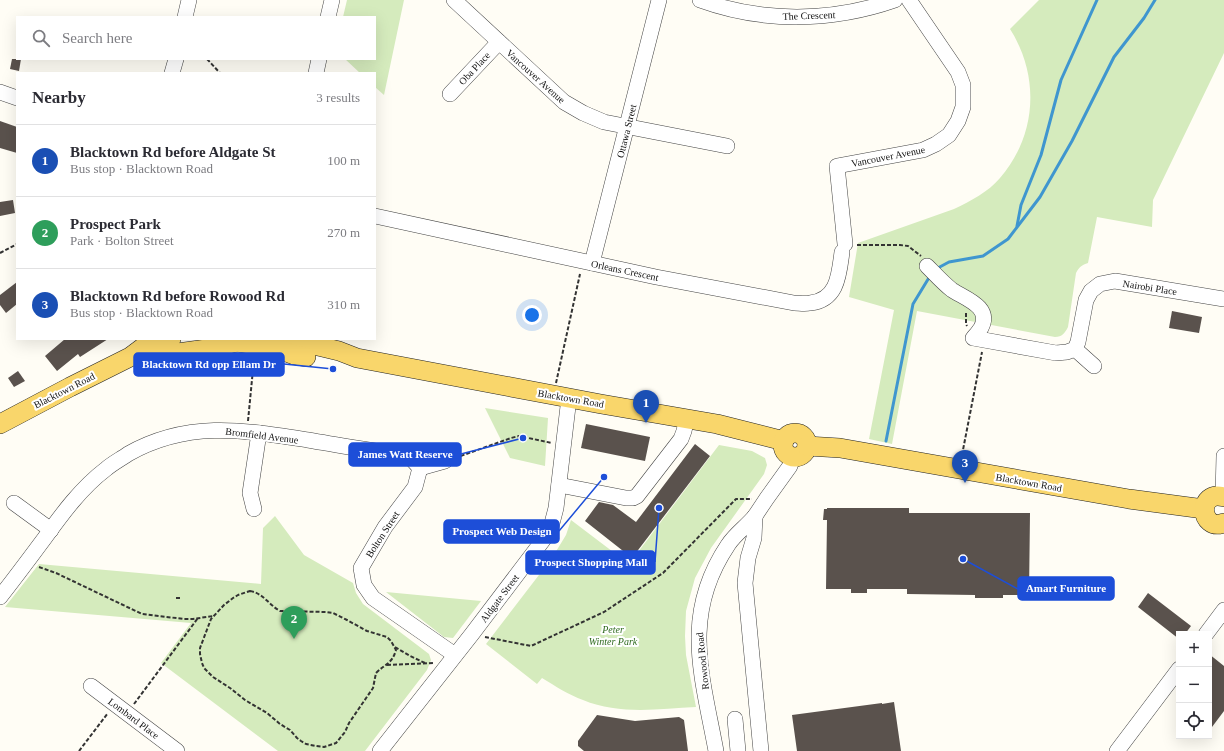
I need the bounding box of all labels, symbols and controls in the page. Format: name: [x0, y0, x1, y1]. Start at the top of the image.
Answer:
street label: The Crescent: [782, 9, 836, 22]
search box: [16, 16, 376, 60]
icon: search: [30, 27, 52, 49]
text: Search here: [62, 30, 132, 46]
street label: Vancouver Avenue: [504, 47, 568, 106]
street label: Oba Place: [456, 49, 493, 87]
text: Nearby: [32, 88, 86, 107]
text: 3 results: [316, 90, 360, 105]
street label: Ottawa Street: [615, 103, 638, 159]
text: Blacktown Rd before Aldgate St: [70, 144, 276, 160]
street label: Vancouver Avenue: [850, 144, 927, 169]
text: 1: [42, 153, 48, 168]
text: 100 m: [327, 153, 360, 168]
text: Bus stop · Blacktown Road: [70, 161, 213, 176]
text: Prospect Park: [70, 216, 161, 232]
text: 2: [42, 225, 48, 240]
text: 270 m: [327, 225, 360, 240]
text: Park · Bolton Street: [70, 233, 174, 248]
street label: Orleans Crescent: [590, 258, 660, 283]
street label: Nairobi Place: [1122, 278, 1178, 297]
text: Blacktown Rd before Rowood Rd: [70, 288, 285, 304]
text: 3: [42, 297, 48, 312]
text: 310 m: [327, 297, 360, 312]
text: Bus stop · Blacktown Road: [70, 305, 213, 320]
your location: [522, 305, 542, 325]
callout: Blacktown Rd opp Ellam Dr: [134, 353, 284, 376]
text: Blacktown Rd opp Ellam Dr: [142, 358, 276, 370]
street label: Blacktown Road: [32, 370, 97, 411]
street label: Blacktown Road: [537, 387, 605, 410]
pin: 1: [633, 390, 659, 423]
street label: Bromfield Avenue: [225, 426, 300, 445]
callout: James Watt Reserve: [349, 443, 461, 466]
text: James Watt Reserve: [357, 448, 453, 460]
pin: 3: [952, 450, 978, 483]
street label: Blacktown Road: [995, 471, 1063, 494]
street label: Bolton Street: [363, 509, 402, 560]
callout: Prospect Web Design: [444, 520, 559, 543]
text: Prospect Web Design: [452, 525, 552, 537]
callout: Prospect Shopping Mall: [526, 551, 655, 574]
text: Prospect Shopping Mall: [535, 556, 647, 568]
street label: Aldgate Street: [478, 572, 521, 625]
callout: Amart Furniture: [1018, 577, 1114, 600]
text: Amart Furniture: [1026, 582, 1106, 594]
pin: 2: [281, 606, 307, 639]
park label: Peter Winter Park: [589, 624, 638, 647]
map controls: [1176, 631, 1212, 739]
button: +: [1176, 631, 1212, 667]
street label: Rowood Road: [694, 632, 711, 690]
button: −: [1176, 667, 1212, 703]
street label: Lombard Place: [106, 696, 162, 741]
button: locate: [1176, 703, 1212, 739]

